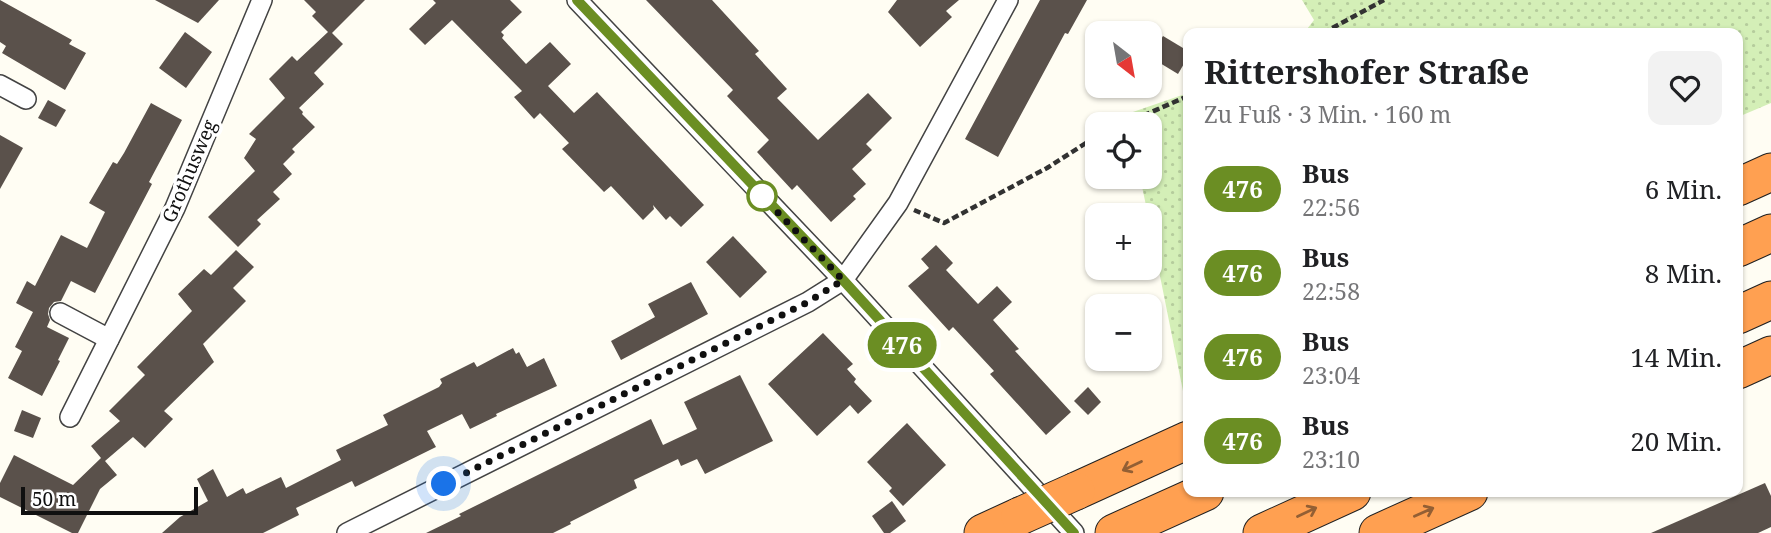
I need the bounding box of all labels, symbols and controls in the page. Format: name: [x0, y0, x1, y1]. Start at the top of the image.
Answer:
north arrow: [1085, 21, 1162, 98]
map controls: [1085, 21, 1162, 371]
text: Rittershofer Straße: [1204, 49, 1529, 94]
button: heart: [1648, 51, 1722, 125]
text: Zu Fuß · 3 Min. · 160 m: [1204, 98, 1451, 130]
button: locate: [1085, 112, 1162, 189]
street label: Grothusweg: [156, 115, 222, 227]
text: Bus: [1302, 155, 1349, 191]
text: 6 Min.: [1645, 171, 1722, 207]
text: 476: [1222, 172, 1263, 205]
unlabelled marker: [747, 181, 777, 211]
text: 22:56: [1302, 191, 1360, 223]
button: +: [1085, 203, 1162, 280]
text: Bus: [1302, 239, 1349, 275]
text: 8 Min.: [1645, 255, 1722, 291]
text: 476: [1222, 256, 1263, 289]
text: 22:58: [1302, 275, 1360, 307]
button: −: [1085, 294, 1162, 371]
line badge: 476: [862, 322, 942, 368]
text: Bus: [1302, 323, 1349, 359]
text: 476: [882, 328, 922, 361]
text: 14 Min.: [1630, 339, 1722, 375]
text: 476: [1222, 340, 1263, 373]
text: 23:04: [1302, 359, 1360, 391]
text: Bus: [1302, 407, 1349, 443]
text: 20 Min.: [1630, 423, 1722, 459]
text: 476: [1222, 424, 1263, 457]
text: 23:10: [1302, 443, 1360, 475]
one-way arrow: [1122, 460, 1143, 473]
your location: [426, 466, 461, 501]
scale bar: [21, 484, 198, 516]
text: 50 m: [32, 486, 76, 512]
one-way arrow: [1296, 505, 1317, 518]
one-way arrow: [1412, 505, 1434, 518]

